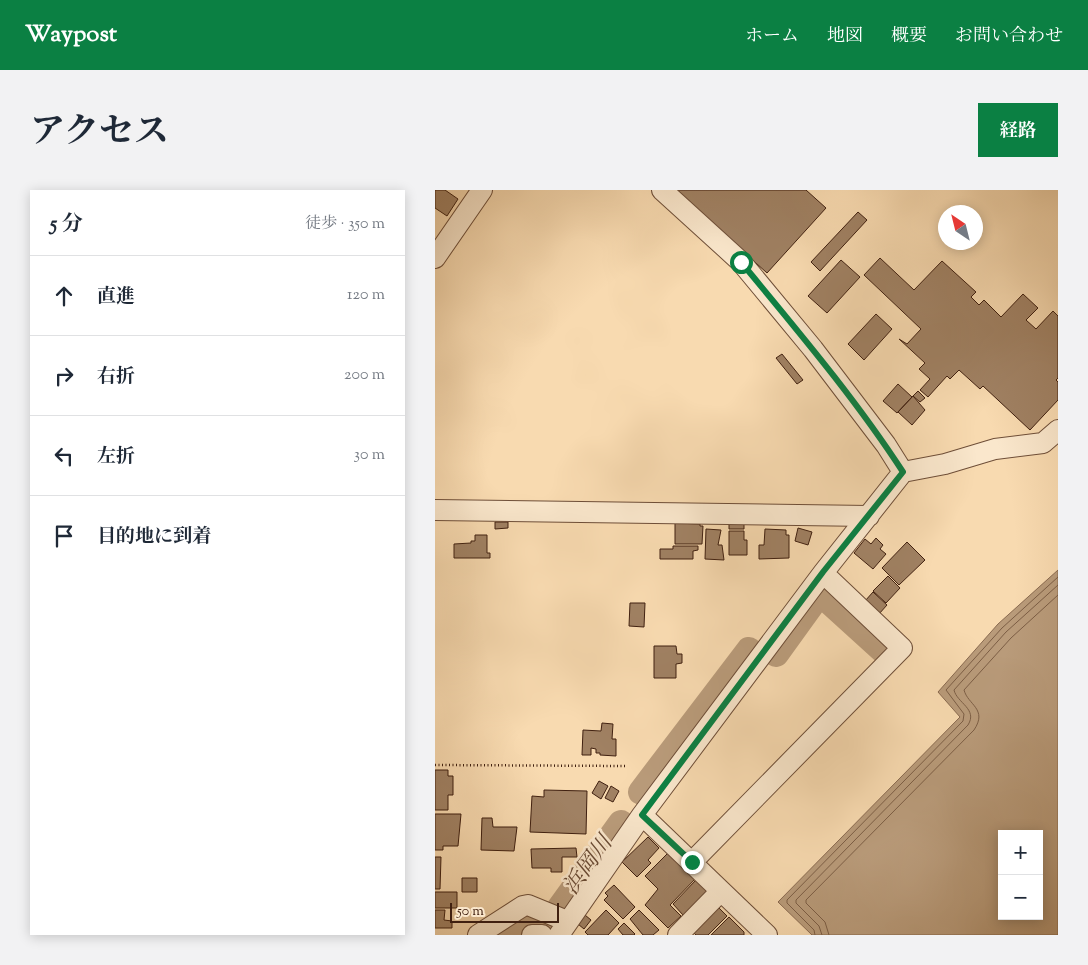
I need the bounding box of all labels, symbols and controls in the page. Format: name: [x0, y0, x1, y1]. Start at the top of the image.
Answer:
text: Waypost: [25, 18, 117, 52]
text: ホーム: [745, 24, 799, 50]
text: 地図: [827, 24, 863, 50]
text: 概要: [891, 24, 927, 50]
text: お問い合わせ: [955, 24, 1063, 50]
button: 経路: [978, 103, 1058, 157]
text: アクセス: [30, 108, 169, 159]
north arrow: [938, 205, 983, 250]
text: 5 分: [50, 210, 83, 240]
text: 徒歩 · 350 m: [305, 213, 385, 236]
route start: [730, 251, 753, 274]
icon: ahead: [50, 282, 78, 310]
text: 直進: [97, 284, 135, 311]
text: 120 m: [347, 284, 385, 307]
icon: right: [50, 362, 78, 390]
text: 右折: [97, 364, 135, 391]
text: 200 m: [344, 364, 385, 387]
icon: left: [50, 442, 78, 470]
text: 左折: [97, 444, 135, 471]
text: 30 m: [354, 444, 385, 467]
icon: arrive: [50, 522, 78, 550]
text: 目的地に到着: [97, 524, 211, 551]
water label: 浜岡川: [557, 828, 623, 902]
map controls: [998, 830, 1043, 920]
button: +: [998, 830, 1043, 875]
route end: [681, 851, 704, 874]
button: −: [998, 875, 1043, 920]
scale bar: [450, 900, 559, 923]
text: 50 m: [457, 902, 484, 922]

